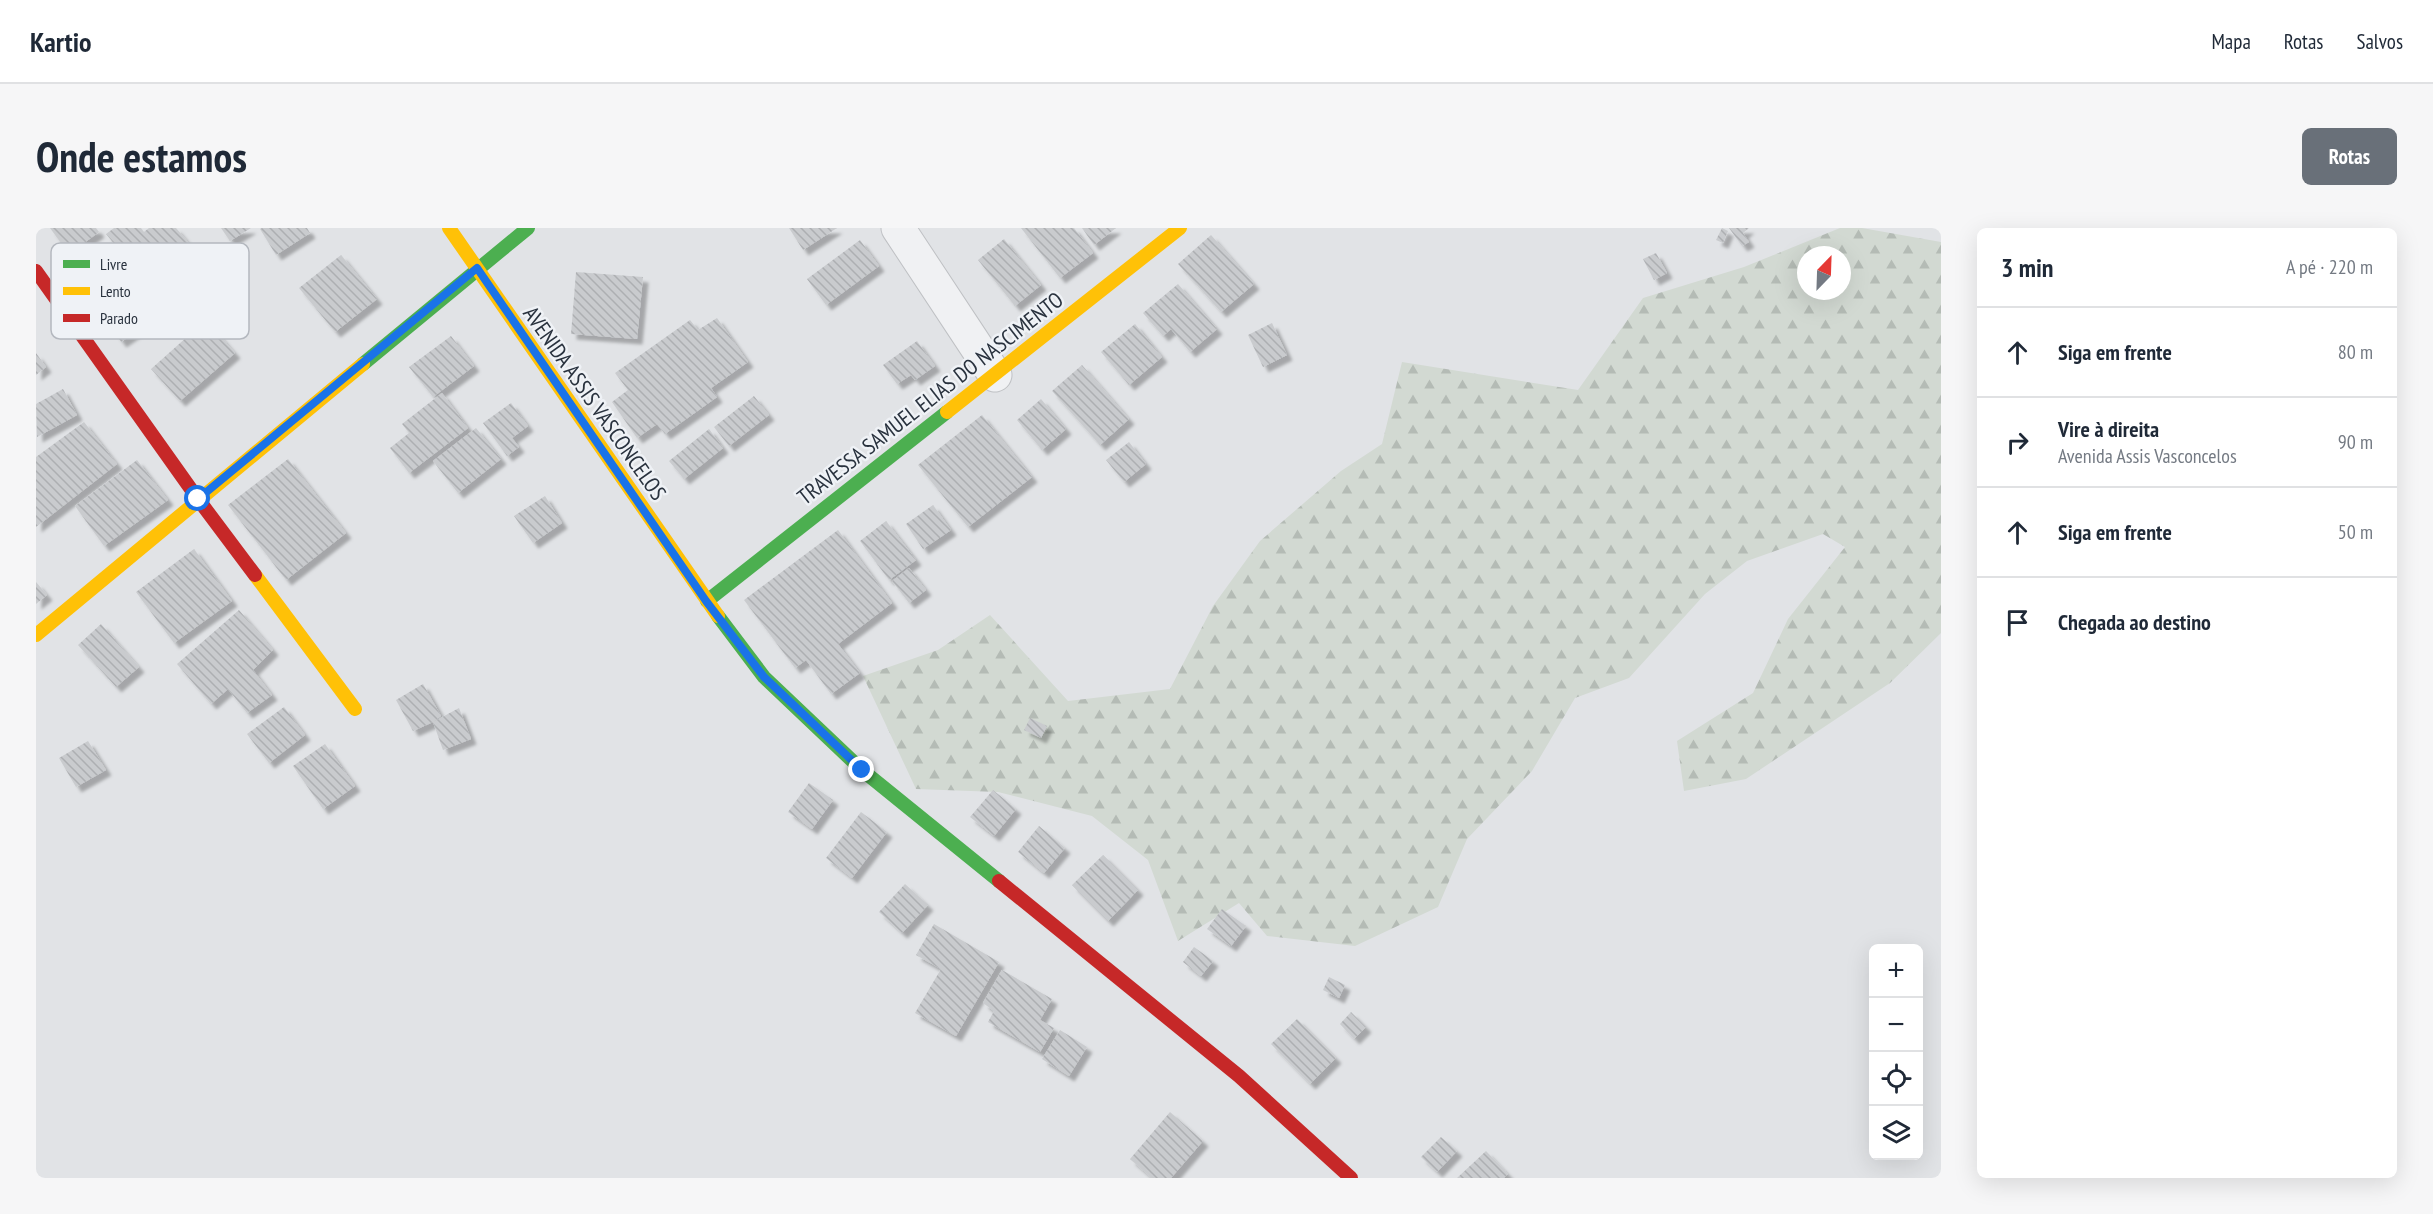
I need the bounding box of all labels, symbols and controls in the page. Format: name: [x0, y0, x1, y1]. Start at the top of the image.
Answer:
text: Kartio: [30, 23, 92, 60]
text: Mapa: [2211, 28, 2251, 55]
text: Rotas: [2284, 28, 2323, 55]
text: Salvos: [2356, 28, 2403, 55]
button: Rotas: [2302, 128, 2397, 185]
text: Onde estamos: [36, 129, 247, 184]
legend: [51, 243, 249, 339]
north arrow: [1797, 246, 1851, 300]
text: 3 min: [2001, 251, 2054, 284]
text: Livre: [100, 254, 127, 274]
text: A pé · 220 m: [2286, 254, 2373, 280]
text: Lento: [100, 281, 131, 301]
street label: TRAVESSA SAMUEL ELIAS DO NASCIMENTO: [791, 285, 1069, 511]
street label: AVENIDA ASSIS VASCONCELOS: [517, 301, 673, 505]
text: Parado: [100, 308, 138, 328]
icon: ahead: [2001, 336, 2034, 369]
text: Siga em frente: [2058, 338, 2172, 366]
text: 80 m: [2338, 339, 2373, 365]
text: Vire à direita: [2058, 415, 2159, 443]
icon: right: [2001, 426, 2034, 459]
text: 90 m: [2338, 429, 2373, 455]
text: Avenida Assis Vasconcelos: [2058, 443, 2237, 469]
route start: [184, 485, 210, 511]
icon: ahead: [2001, 516, 2034, 549]
text: Siga em frente: [2058, 518, 2172, 546]
text: 50 m: [2338, 519, 2373, 545]
icon: arrive: [2001, 606, 2034, 639]
text: Chegada ao destino: [2058, 608, 2211, 636]
route end: [848, 756, 874, 782]
map controls: [1869, 944, 1923, 1160]
button: +: [1869, 944, 1923, 998]
button: −: [1869, 998, 1923, 1052]
button: locate: [1869, 1052, 1923, 1106]
button: layers: [1869, 1106, 1923, 1160]

